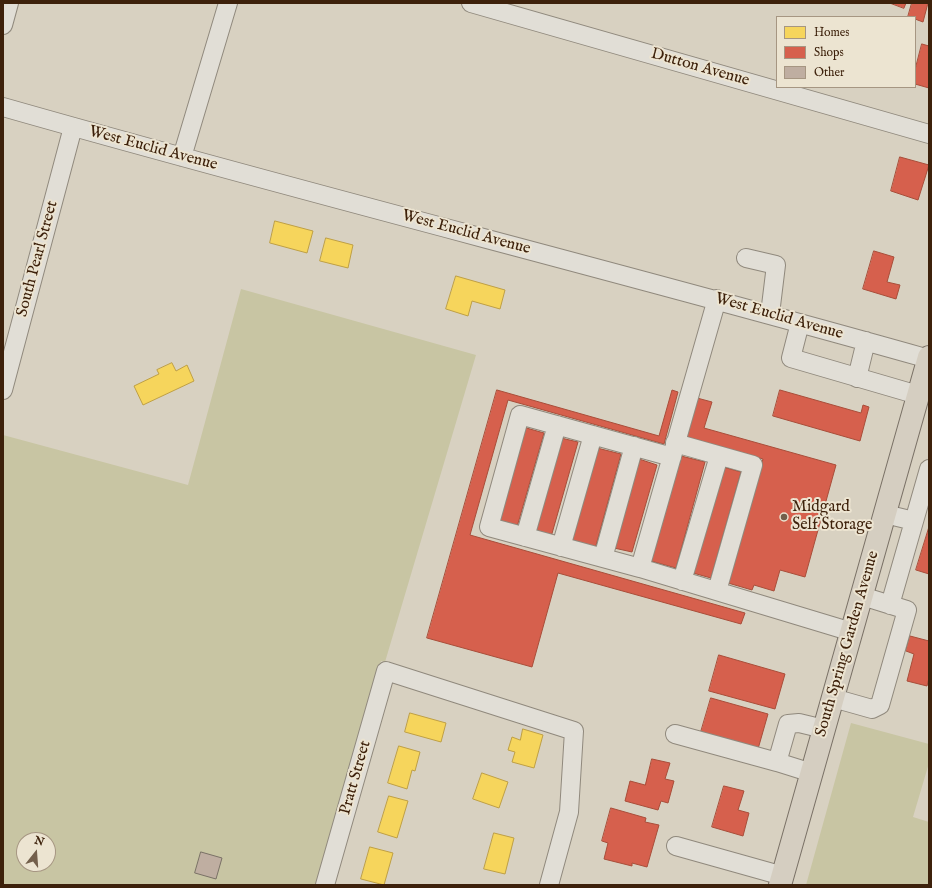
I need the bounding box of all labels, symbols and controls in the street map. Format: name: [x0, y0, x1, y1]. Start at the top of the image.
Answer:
legend: [776, 16, 916, 88]
text: Homes: [814, 25, 850, 40]
street label: Dutton Avenue: [649, 45, 751, 91]
text: Shops: [814, 45, 844, 60]
text: Other: [814, 65, 844, 80]
street label: West Euclid Avenue: [87, 123, 219, 175]
street label: South Pearl Street: [13, 199, 63, 319]
street label: West Euclid Avenue: [400, 207, 532, 259]
street label: West Euclid Avenue: [713, 290, 845, 344]
place label: Midgard Self Storage: [792, 498, 872, 536]
marker: Midgard Self Storage: [779, 512, 789, 522]
street label: South Spring Garden Avenue: [812, 549, 884, 739]
street label: Pratt Street: [336, 739, 376, 817]
north arrow: [16, 832, 56, 872]
text: N: [33, 833, 46, 850]

